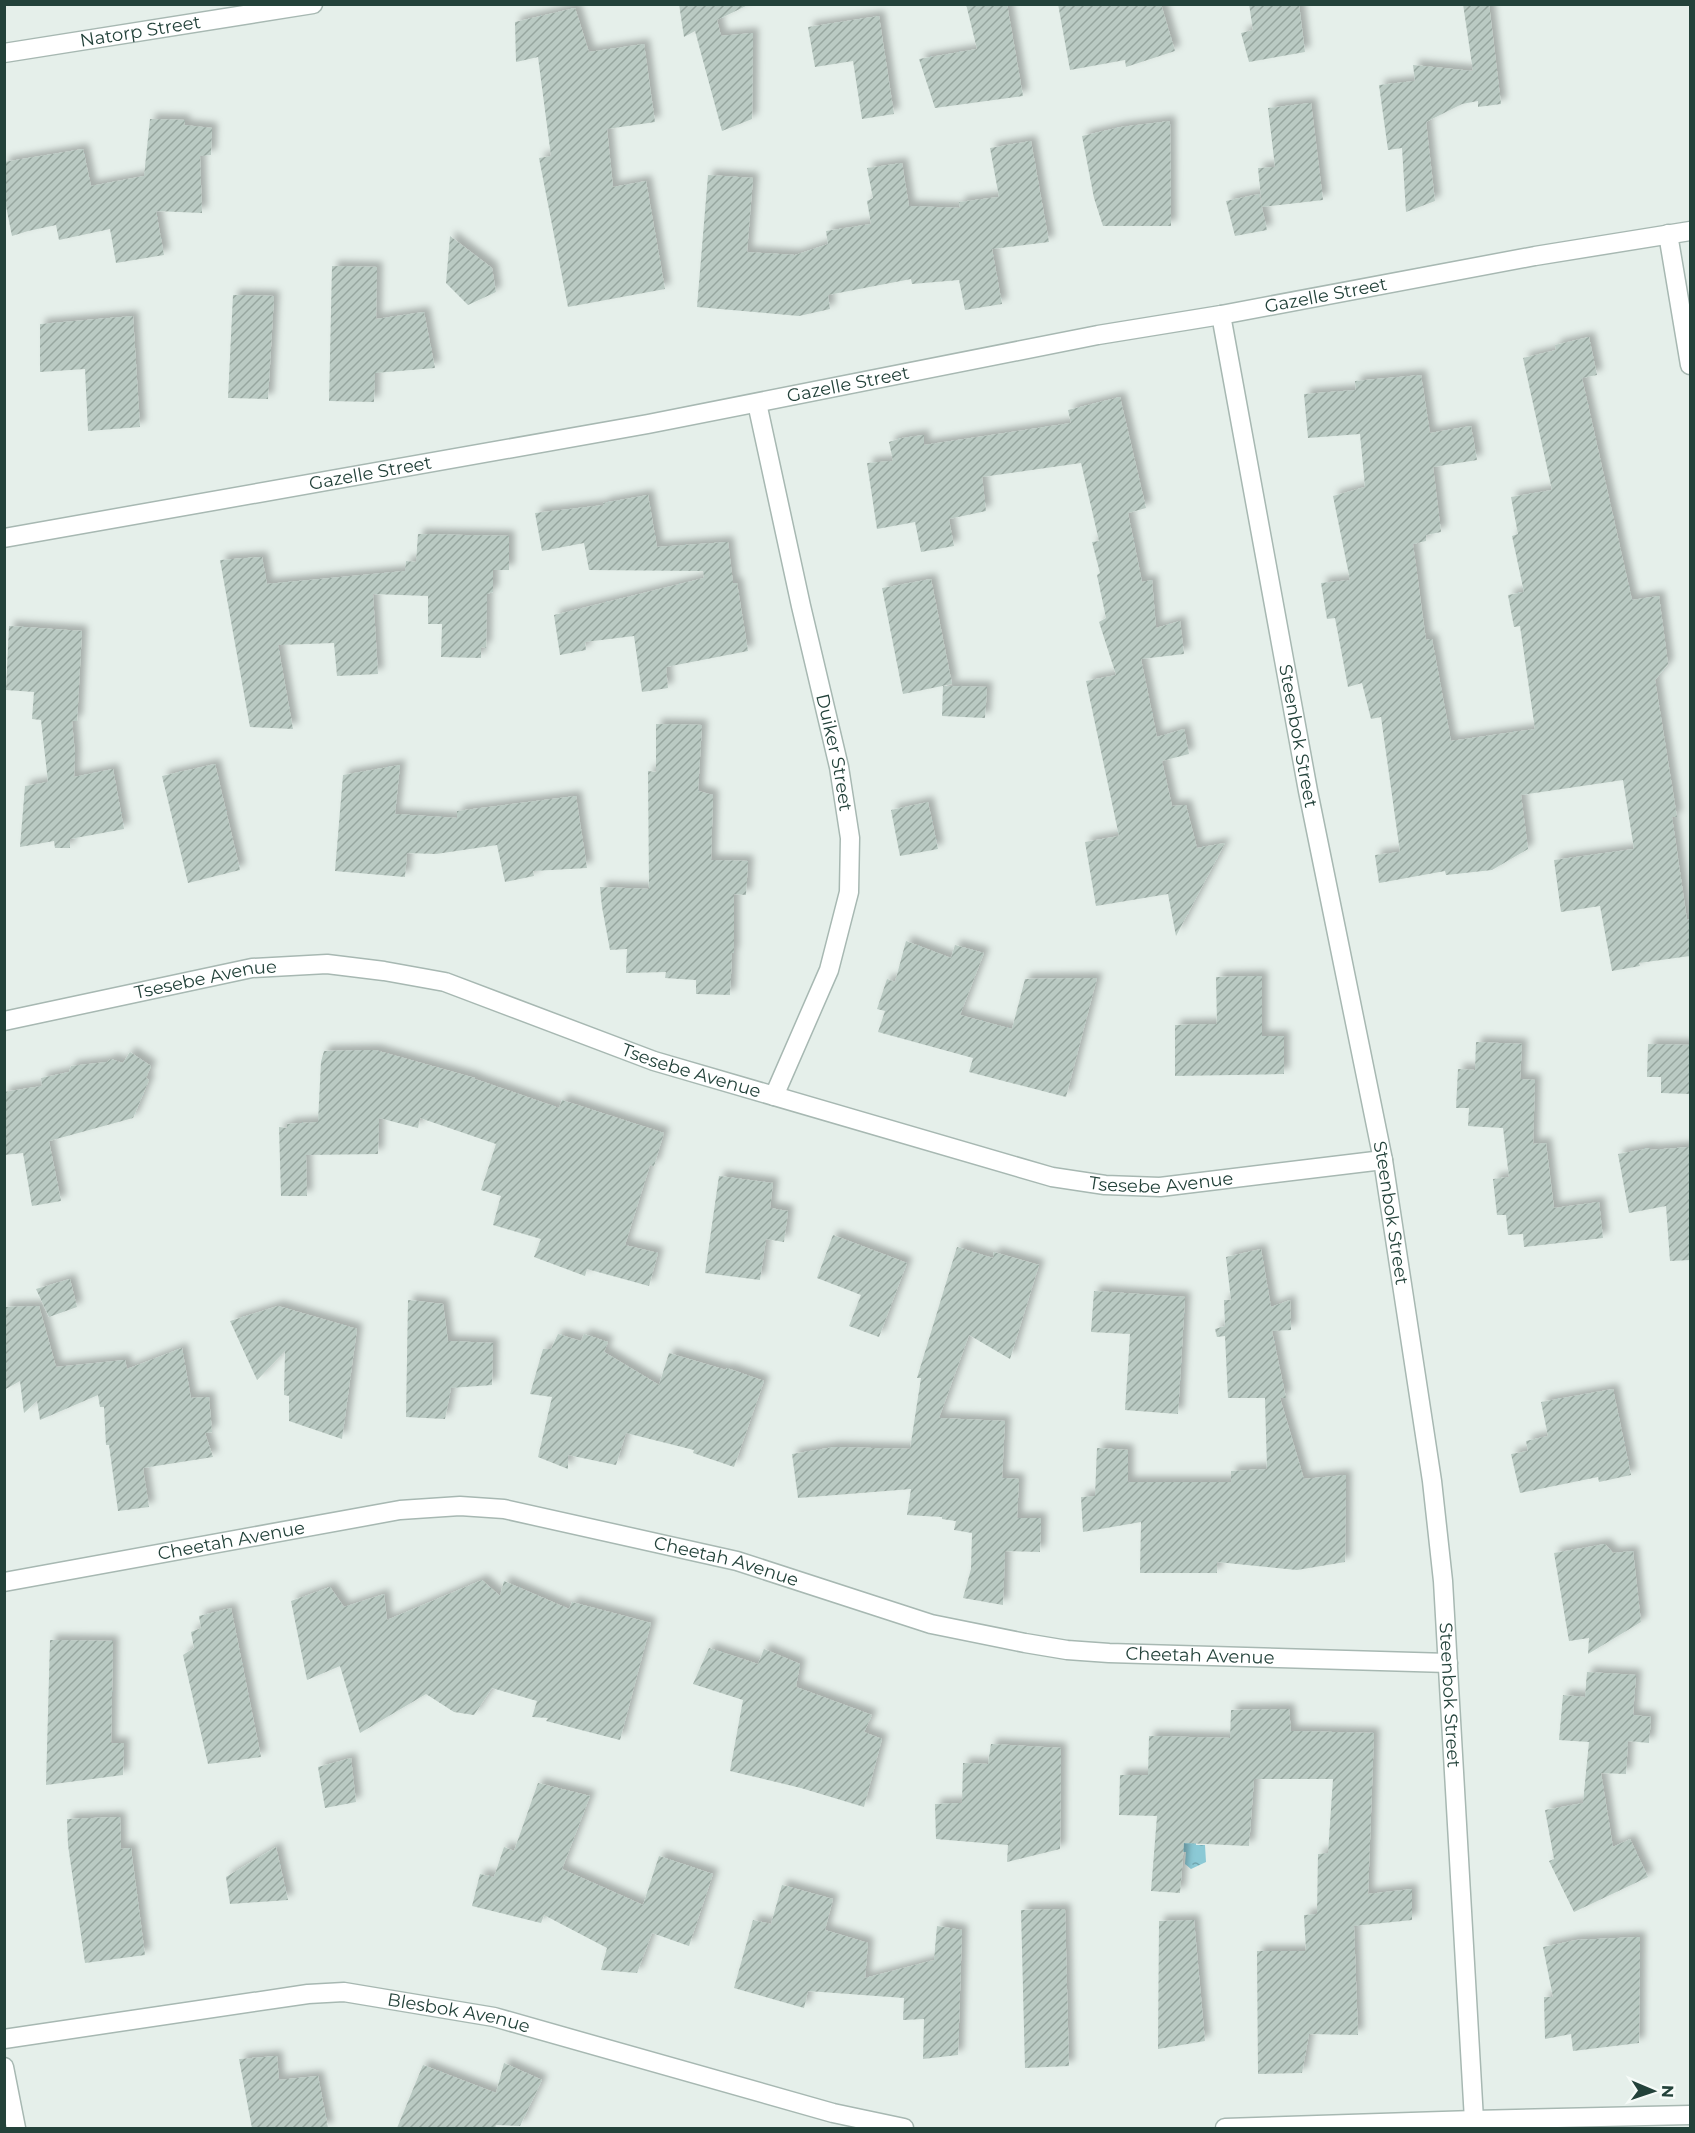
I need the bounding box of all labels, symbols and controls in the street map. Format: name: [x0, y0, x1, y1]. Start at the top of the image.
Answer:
street label: Natorp Street: [78, 11, 202, 52]
street label: Gazelle Street: [1263, 273, 1389, 318]
street label: Gazelle Street: [785, 362, 911, 407]
street label: Gazelle Street: [307, 452, 433, 495]
street label: Steenbok Street: [1274, 663, 1322, 810]
street label: Duiker Street: [811, 692, 857, 813]
street label: Tsesebe Avenue: [132, 956, 277, 1004]
street label: Tsesebe Avenue: [618, 1039, 764, 1103]
street label: Steenbok Street: [1368, 1139, 1413, 1286]
street label: Tsesebe Avenue: [1087, 1167, 1235, 1198]
street label: Cheetah Avenue: [156, 1516, 307, 1565]
street label: Cheetah Avenue: [652, 1532, 801, 1591]
street label: Steenbok Street: [1434, 1622, 1465, 1768]
street label: Cheetah Avenue: [1125, 1642, 1275, 1669]
street label: Blesbok Avenue: [386, 1988, 533, 2038]
north arrow: [1623, 2061, 1683, 2121]
text: N: [1658, 2085, 1677, 2098]

